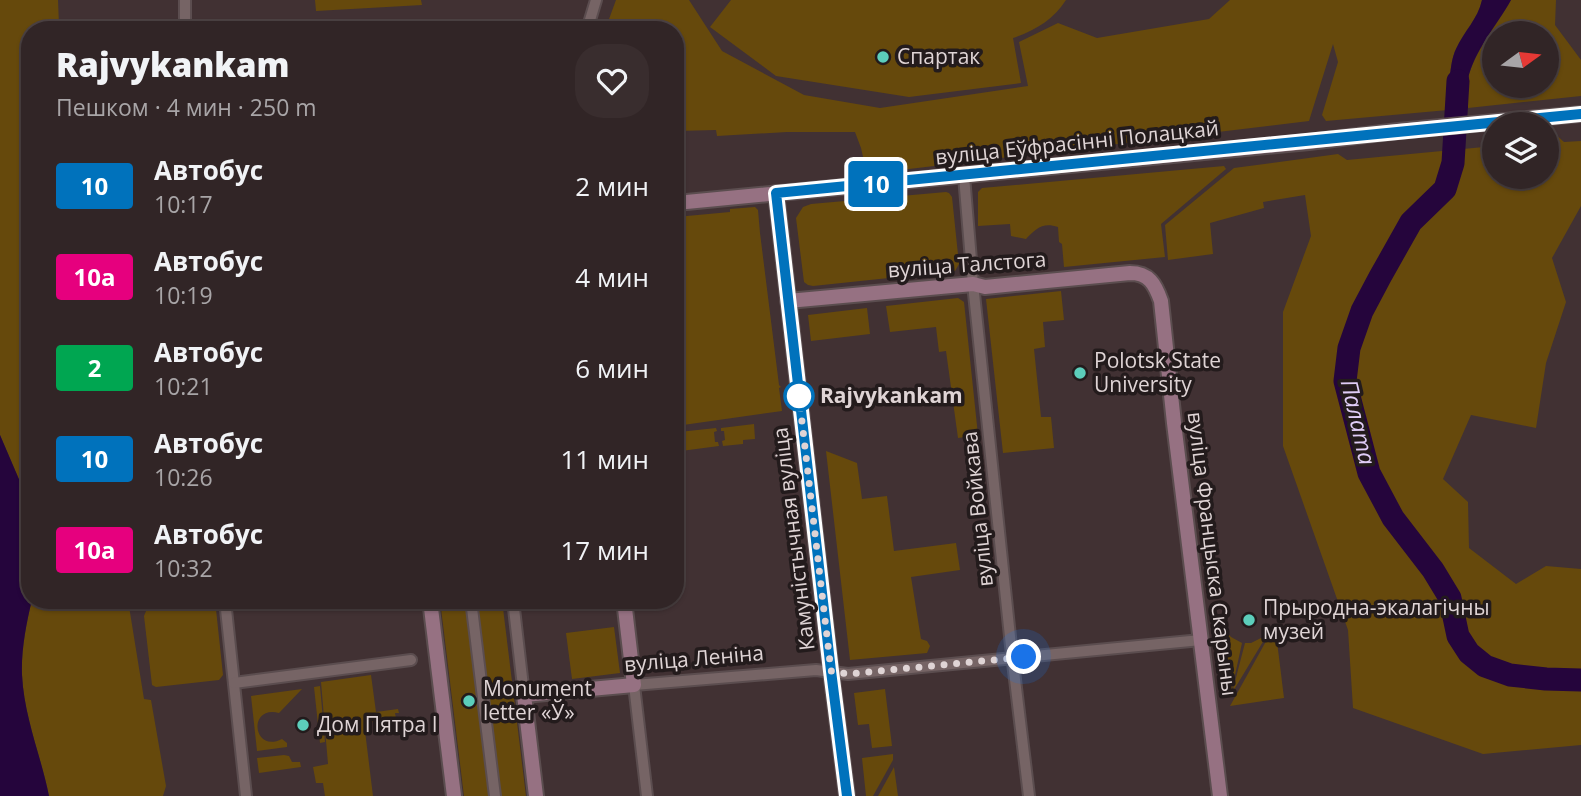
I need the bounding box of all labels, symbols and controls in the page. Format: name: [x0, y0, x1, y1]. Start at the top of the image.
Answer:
north arrow: [1482, 21, 1559, 98]
map controls: [1482, 21, 1559, 189]
text: Rajvykankam: [56, 42, 290, 87]
place label: Спартак: [897, 42, 980, 70]
button: heart: [575, 44, 649, 118]
marker: Спартак: [875, 49, 891, 65]
text: Пешком · 4 мин · 250 m: [56, 91, 317, 123]
button: layers: [1482, 112, 1559, 189]
street label: вуліца Еўфрасінні Полацкай: [934, 113, 1220, 171]
text: Автобус: [154, 152, 263, 188]
line badge: 10: [844, 161, 908, 207]
text: 10: [862, 167, 890, 200]
text: 2 мин: [575, 168, 649, 204]
text: 10: [81, 169, 108, 202]
text: 10:17: [154, 188, 213, 220]
text: Автобус: [154, 243, 263, 279]
street label: вуліца Талстога: [887, 245, 1047, 284]
text: 4 мин: [575, 259, 649, 295]
text: 10а: [74, 260, 115, 293]
text: 10:19: [154, 279, 213, 311]
text: Автобус: [154, 334, 263, 370]
place label: Polotsk State University: [1094, 346, 1221, 398]
text: 6 мин: [575, 350, 649, 386]
text: 2: [88, 351, 101, 384]
marker: Polotsk State University: [1072, 365, 1088, 381]
text: 10:21: [154, 370, 213, 402]
water label: Палата: [1334, 376, 1384, 468]
marker: Rajvykankam: [784, 381, 814, 411]
place label: Rajvykankam: [820, 381, 963, 409]
street label: вуліца Францыска Скарыны: [1182, 410, 1244, 698]
text: Автобус: [154, 425, 263, 461]
street label: Камуністычная вуліца: [765, 426, 821, 652]
street label: вуліца Войкава: [955, 430, 999, 588]
text: 11 мин: [560, 441, 649, 477]
text: 10: [81, 442, 108, 475]
text: 10:26: [154, 461, 213, 493]
text: Автобус: [154, 516, 263, 552]
text: 17 мин: [560, 532, 649, 568]
text: 10а: [74, 533, 115, 566]
text: 10:32: [154, 552, 213, 584]
place label: Прыродна-экалагічны музей: [1263, 593, 1490, 645]
marker: Прыродна-экалагічны музей: [1241, 612, 1257, 628]
street label: вуліца Леніна: [623, 638, 765, 678]
your location: [1006, 639, 1041, 674]
place label: Monument letter «Ў»: [483, 674, 592, 726]
marker: Monument letter «Ў»: [461, 693, 477, 709]
place label: Дом Пятра І: [317, 710, 438, 738]
marker: Дом Пятра І: [295, 717, 311, 733]

